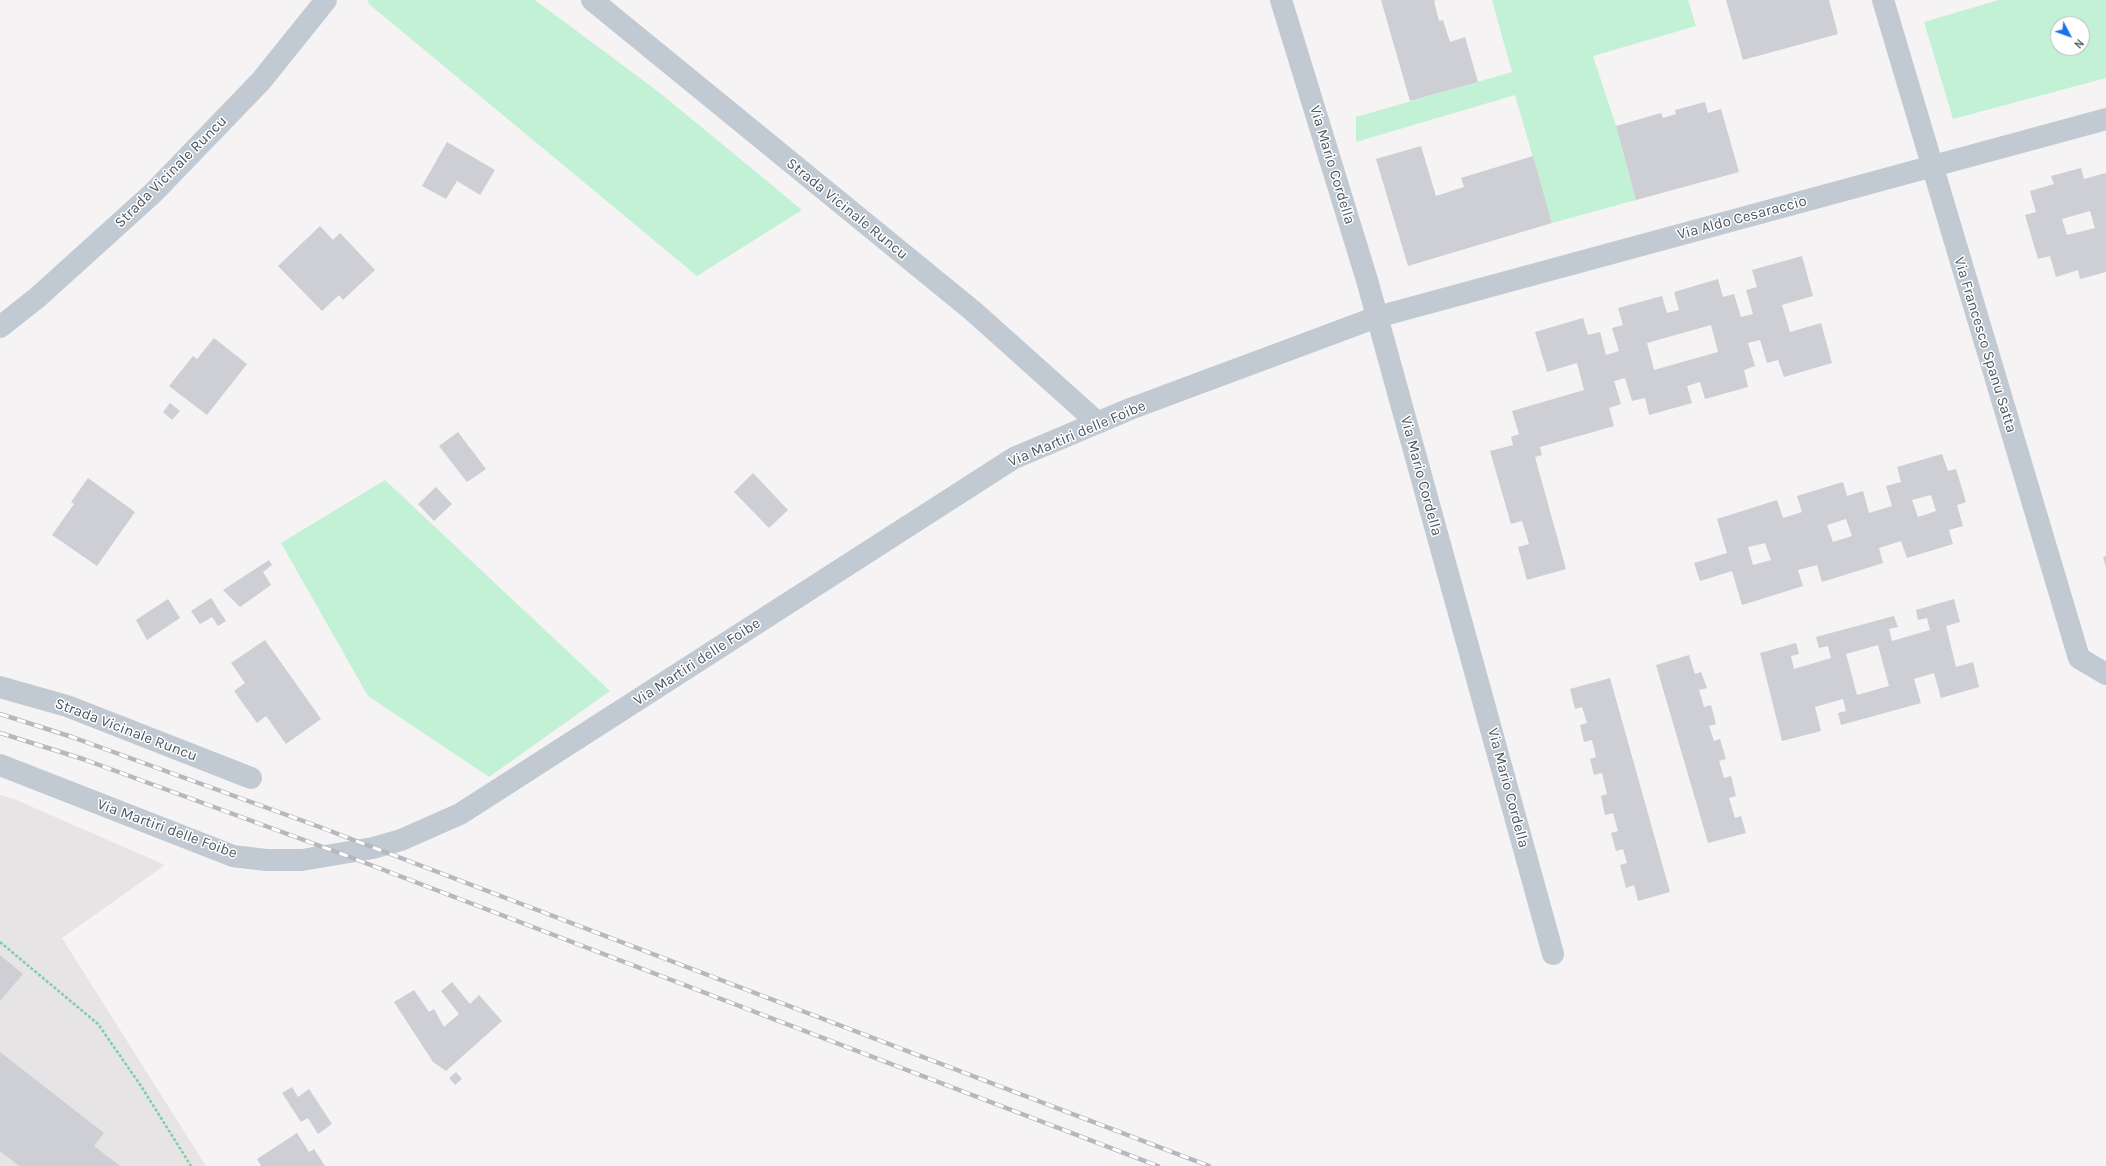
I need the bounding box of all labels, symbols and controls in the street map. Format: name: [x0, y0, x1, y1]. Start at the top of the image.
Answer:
north arrow: [2050, 16, 2090, 56]
text: N: [2071, 36, 2086, 51]
street label: Via Mario Cordella: [1305, 103, 1359, 227]
street label: Strada Vicinale Runcu: [111, 112, 231, 232]
street label: Strada Vicinale Runcu: [783, 154, 911, 264]
street label: Via Aldo Cesaraccio: [1675, 192, 1809, 244]
street label: Via Francesco Spanu Satta: [1950, 255, 2020, 435]
street label: Via Martiri delle Foibe: [1006, 397, 1148, 471]
street label: Via Mario Cordella: [1396, 414, 1446, 538]
street label: Via Martiri delle Foibe: [630, 614, 764, 710]
street label: Strada Vicinale Runcu: [52, 695, 200, 765]
street label: Via Mario Cordella: [1483, 726, 1533, 850]
street label: Via Martiri delle Foibe: [95, 795, 239, 863]

